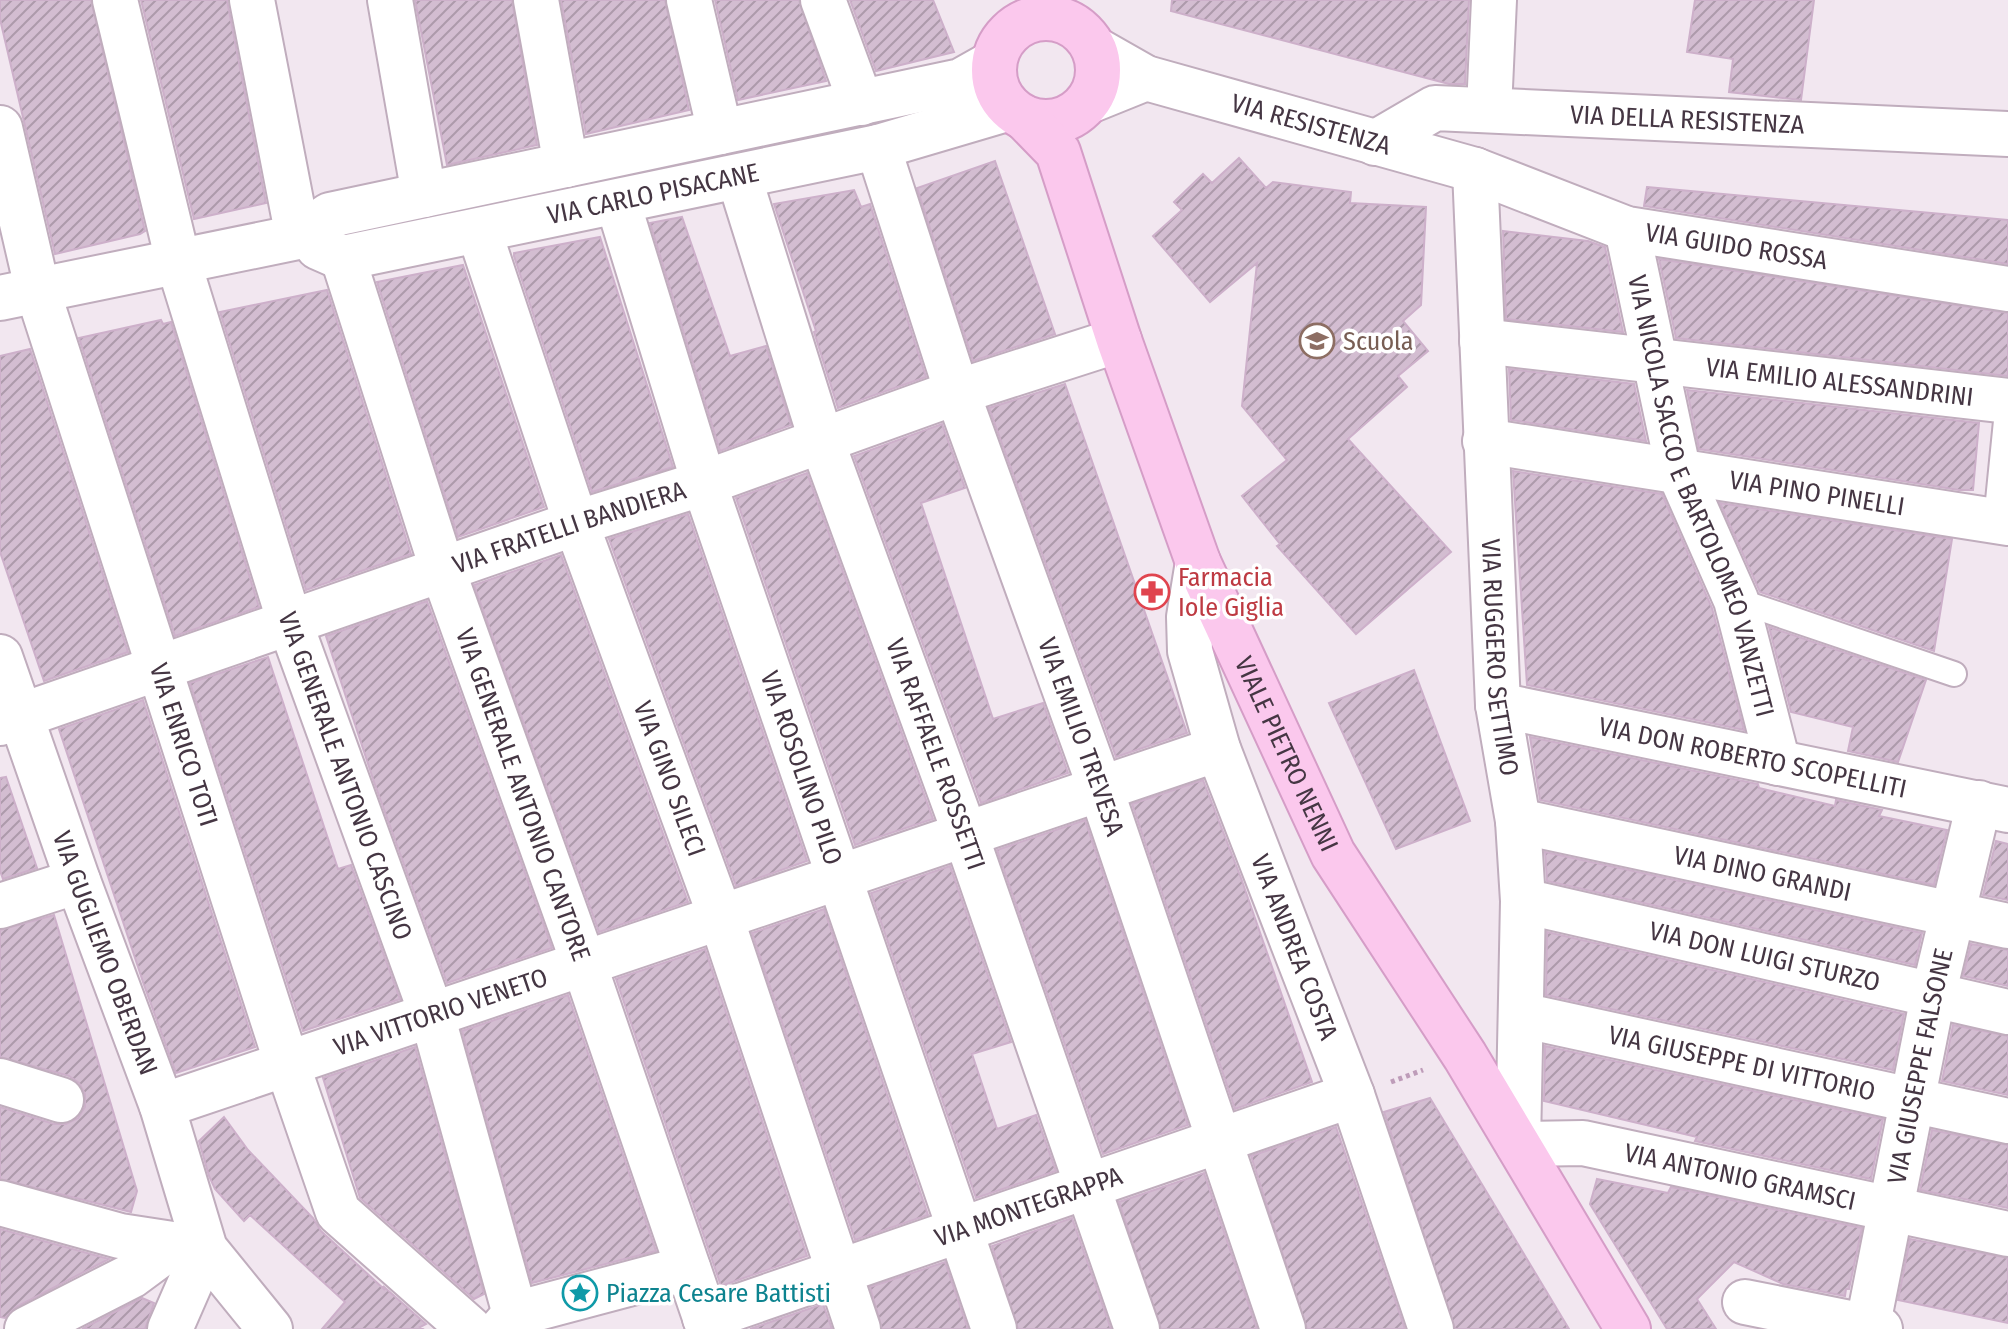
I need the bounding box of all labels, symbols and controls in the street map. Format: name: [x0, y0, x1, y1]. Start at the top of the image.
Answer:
street label: VIA RESISTENZA: [1228, 88, 1394, 162]
street label: VIA DELLA RESISTENZA: [1570, 99, 1805, 141]
street label: VIA CARLO PISACANE: [545, 157, 762, 231]
street label: VIA GUIDO ROSSA: [1643, 217, 1830, 276]
street label: VIA NICOLA SACCO E BARTOLOMEO VANZETTI: [1621, 272, 1780, 720]
school or university icon: Scuola: [1298, 322, 1336, 360]
place label: Scuola: [1343, 326, 1414, 357]
street label: VIA EMILIO ALESSANDRINI: [1704, 352, 1975, 413]
street label: VIA PINO PINELLI: [1727, 465, 1907, 523]
street label: VIA FRATELLI BANDIERA: [449, 475, 690, 581]
street label: VIA RUGGERO SETTIMO: [1475, 538, 1525, 778]
place label: Farmacia Iole Giglia: [1178, 562, 1284, 623]
pharmacy icon: Farmacia Iole Giglia: [1133, 573, 1171, 611]
street label: VIA GENERALE ANTONIO CASCINO: [272, 608, 419, 944]
street label: VIA GENERALE ANTONIO CANTORE: [449, 624, 597, 965]
street label: VIA RAFFAELE ROSSETTI: [879, 634, 992, 874]
street label: VIA EMILIO TREVESA: [1031, 634, 1130, 840]
street label: VIALE PIETRO NENNI: [1228, 652, 1345, 856]
street label: VIA ENRICO TOTI: [143, 659, 224, 830]
street label: VIA ROSOLINO PILO: [754, 667, 849, 869]
street label: VIA GINO SILECI: [627, 697, 712, 861]
street label: VIA DON ROBERTO SCOPELLITI: [1596, 711, 1909, 805]
street label: VIA GUGLIEMO OBERDAN: [46, 827, 164, 1079]
street label: VIA DINO GRANDI: [1671, 840, 1854, 908]
street label: VIA ANDREA COSTA: [1244, 850, 1344, 1045]
street label: VIA DON LUIGI STURZO: [1646, 915, 1883, 998]
street label: VIA GIUSEPPE FALSONE: [1881, 946, 1960, 1187]
street label: VIA VITTORIO VENETO: [330, 962, 552, 1063]
street label: VIA GIUSEPPE DI VITTORIO: [1605, 1019, 1878, 1108]
street label: VIA ANTONIO GRAMSCI: [1621, 1137, 1858, 1217]
street label: VIA MONTEGRAPPA: [931, 1160, 1127, 1254]
place icon: Piazza Cesare Battisti: [561, 1274, 599, 1312]
place label: Piazza Cesare Battisti: [606, 1278, 831, 1309]

